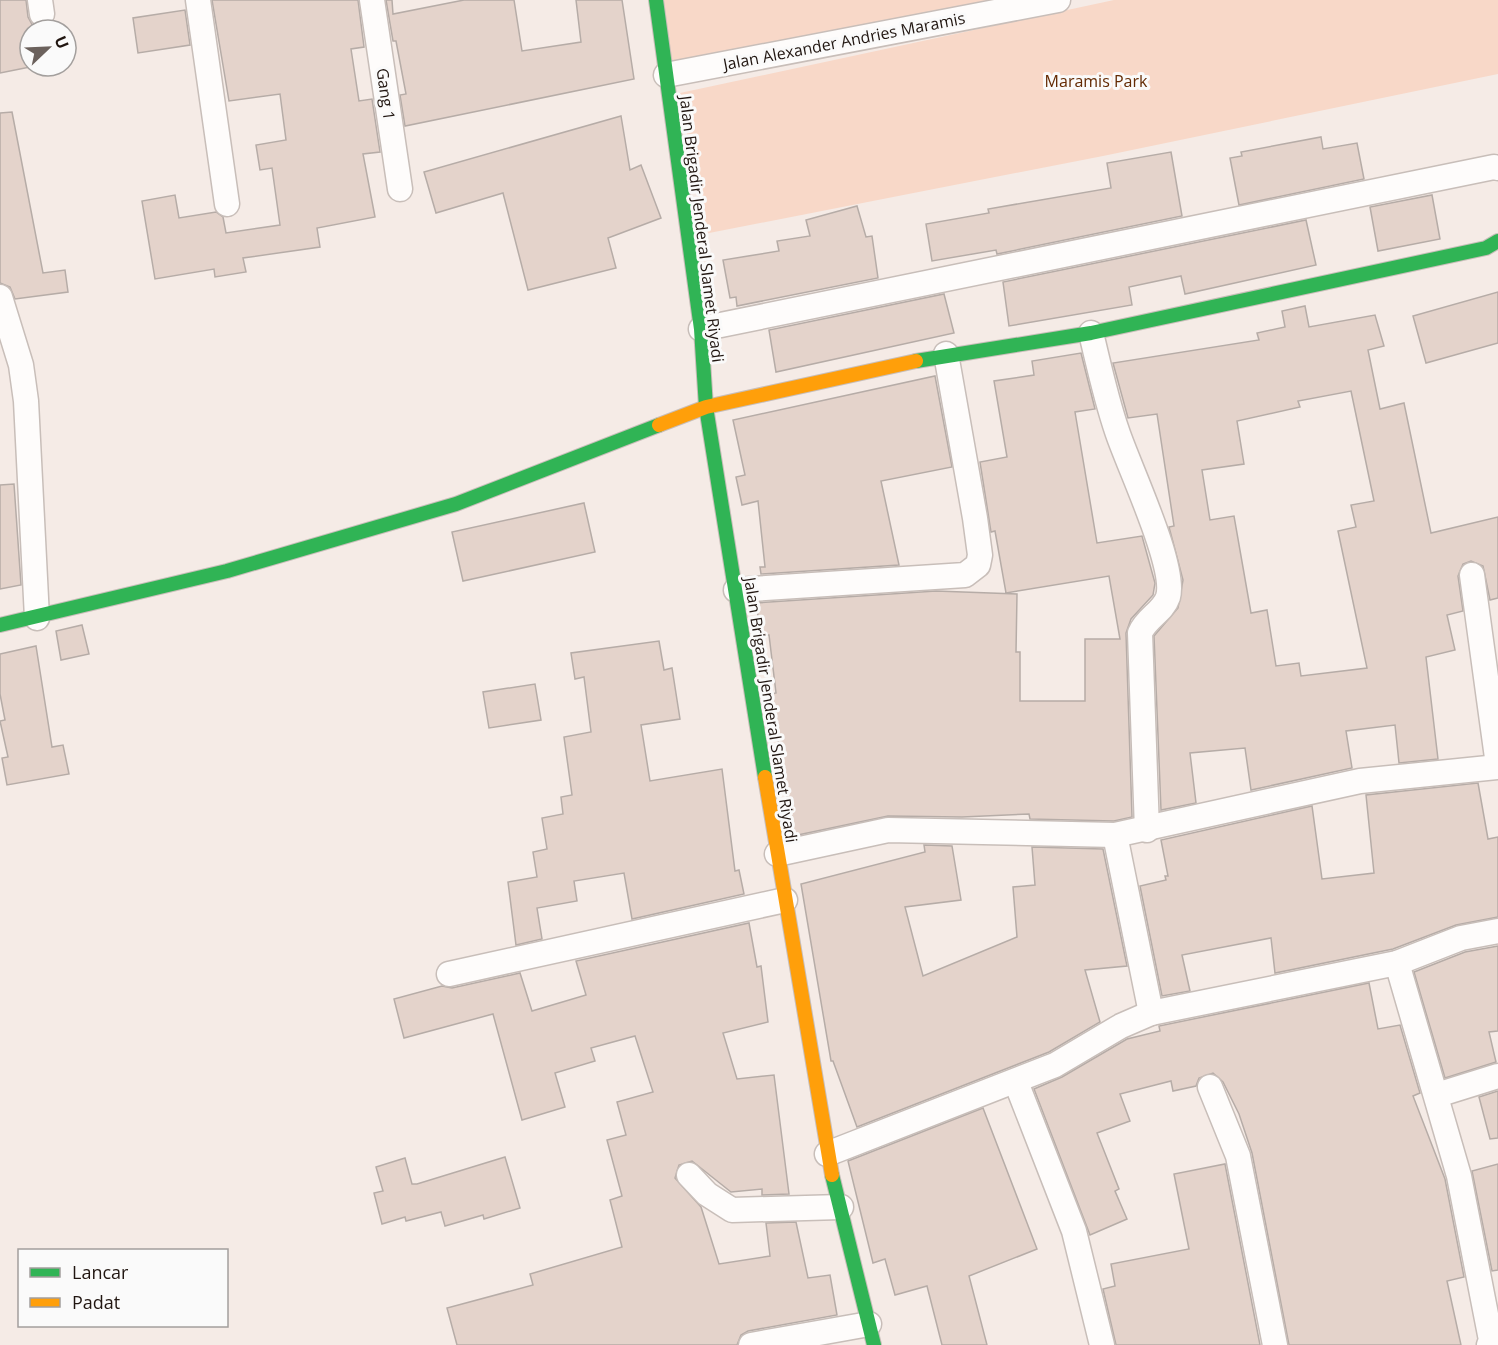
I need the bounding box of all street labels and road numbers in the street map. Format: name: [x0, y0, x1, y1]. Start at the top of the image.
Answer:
street label: Jalan Alexander Andries Maramis: [719, 7, 967, 76]
street label: Gang 1: [371, 67, 401, 121]
street label: Jalan Brigadir Jenderal Slamet Riyadi: [674, 92, 729, 364]
street label: Jalan Brigadir Jenderal Slamet Riyadi: [739, 574, 803, 844]

